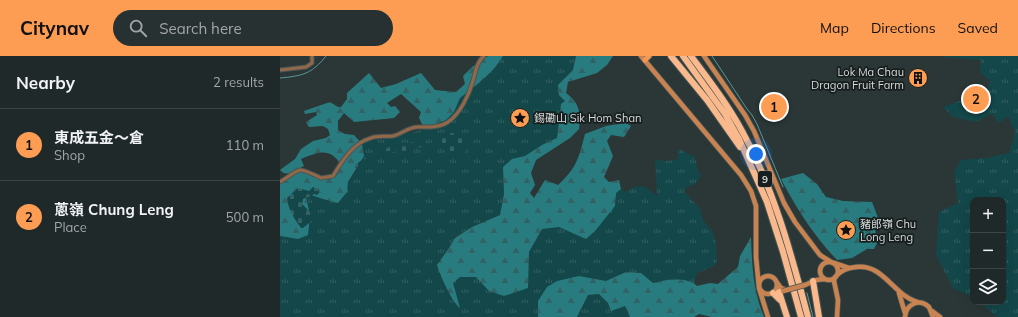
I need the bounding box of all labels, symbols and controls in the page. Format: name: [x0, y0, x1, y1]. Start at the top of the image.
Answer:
search box: [113, 10, 393, 46]
text: Citynav: [20, 16, 89, 40]
icon: search: [127, 17, 149, 39]
text: Search here: [159, 19, 242, 38]
text: Map: [820, 19, 849, 37]
text: Directions: [871, 19, 936, 37]
text: Saved: [958, 19, 998, 37]
place label: Lok Ma Chau Dragon Fruit Farm: [811, 65, 904, 92]
building icon: Lok Ma Chau Dragon Fruit Farm: [907, 67, 929, 89]
text: Nearby: [16, 72, 75, 93]
text: 2 results: [213, 74, 264, 90]
pin: 2: [963, 84, 989, 114]
pin: 1: [761, 92, 787, 122]
place icon: 錫磡山 Sik Hom Shan: [509, 107, 531, 129]
place label: 錫磡山 Sik Hom Shan: [534, 111, 641, 125]
text: 東成五金～倉: [54, 128, 144, 147]
text: 1: [25, 137, 33, 153]
text: 110 m: [226, 137, 264, 153]
your location: [746, 144, 766, 164]
text: Shop: [54, 147, 85, 163]
road number: 9: [758, 171, 772, 187]
map controls: [970, 197, 1006, 305]
button: +: [970, 197, 1006, 233]
text: 蔥嶺 Chung Leng: [54, 200, 174, 219]
text: 2: [25, 209, 33, 225]
text: 500 m: [226, 209, 264, 225]
place label: 豬郎嶺 Chu Long Leng: [860, 217, 916, 244]
text: Place: [54, 219, 87, 235]
place icon: 豬郎嶺 Chu Long Leng: [835, 219, 857, 241]
button: −: [970, 233, 1006, 269]
button: layers: [970, 269, 1006, 305]

